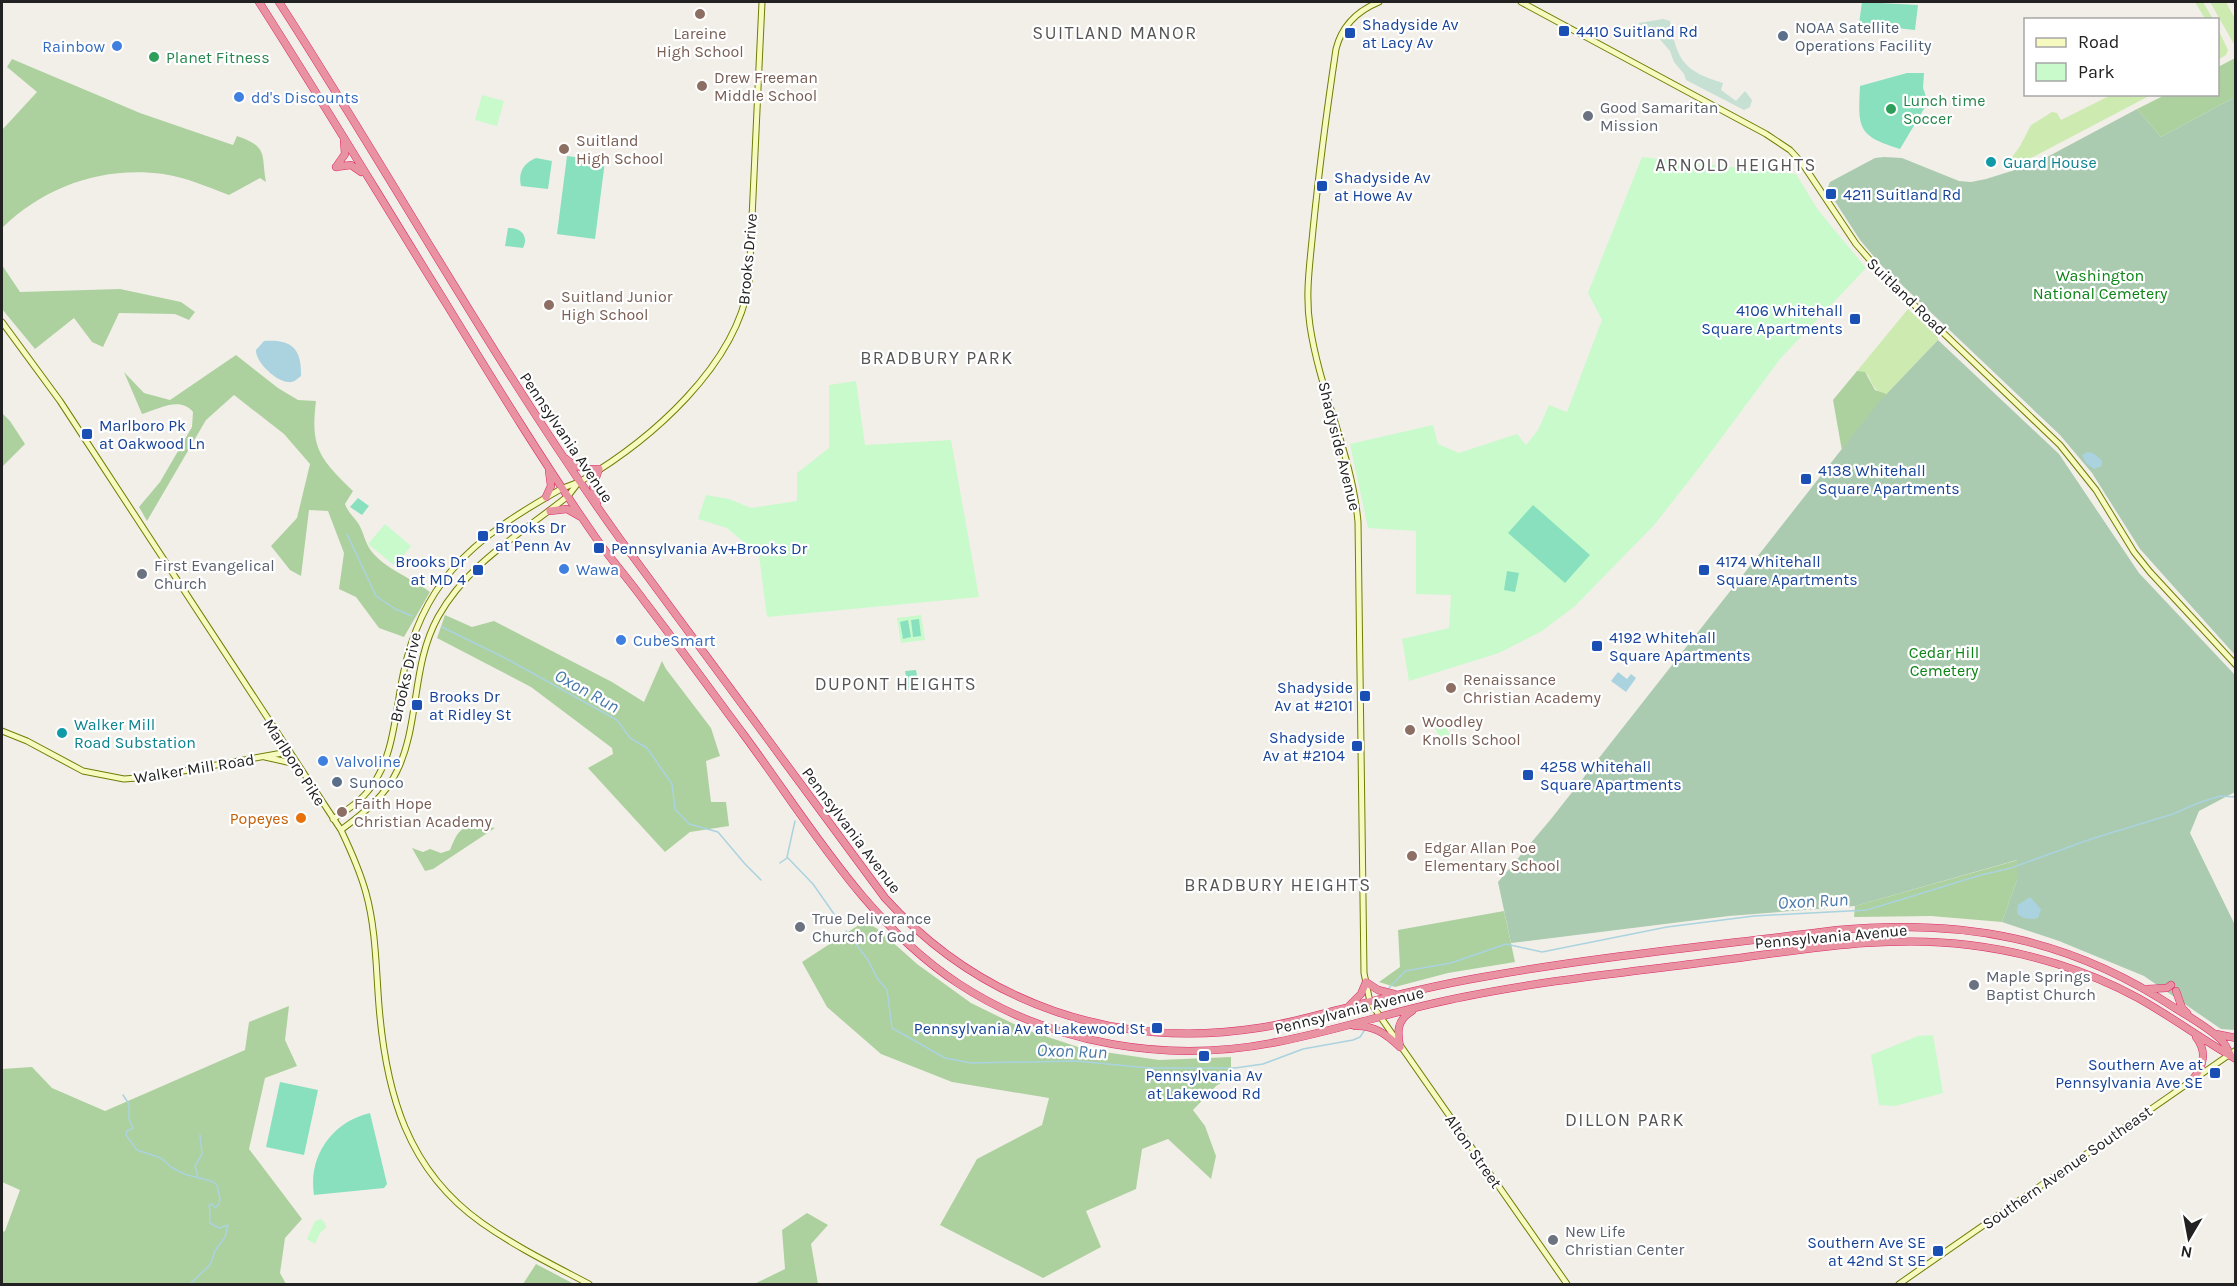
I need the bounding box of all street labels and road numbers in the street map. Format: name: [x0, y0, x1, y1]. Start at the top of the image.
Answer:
street label: Brooks Drive: [734, 212, 761, 306]
street label: Suitland Road: [1863, 254, 1950, 339]
street label: Pennsylvania Avenue: [516, 369, 617, 506]
street label: Shadyside Avenue: [1314, 380, 1365, 513]
street label: Brooks Drive: [386, 630, 425, 724]
street label: Marlboro Pike: [259, 715, 330, 809]
street label: Walker Mill Road: [132, 750, 256, 787]
street label: Pennsylvania Avenue: [798, 764, 905, 897]
street label: Pennsylvania Avenue: [1754, 920, 1908, 953]
street label: Pennsylvania Avenue: [1273, 983, 1426, 1038]
street label: Southern Avenue Southeast: [1979, 1101, 2156, 1233]
street label: Alton Street: [1441, 1111, 1506, 1192]

